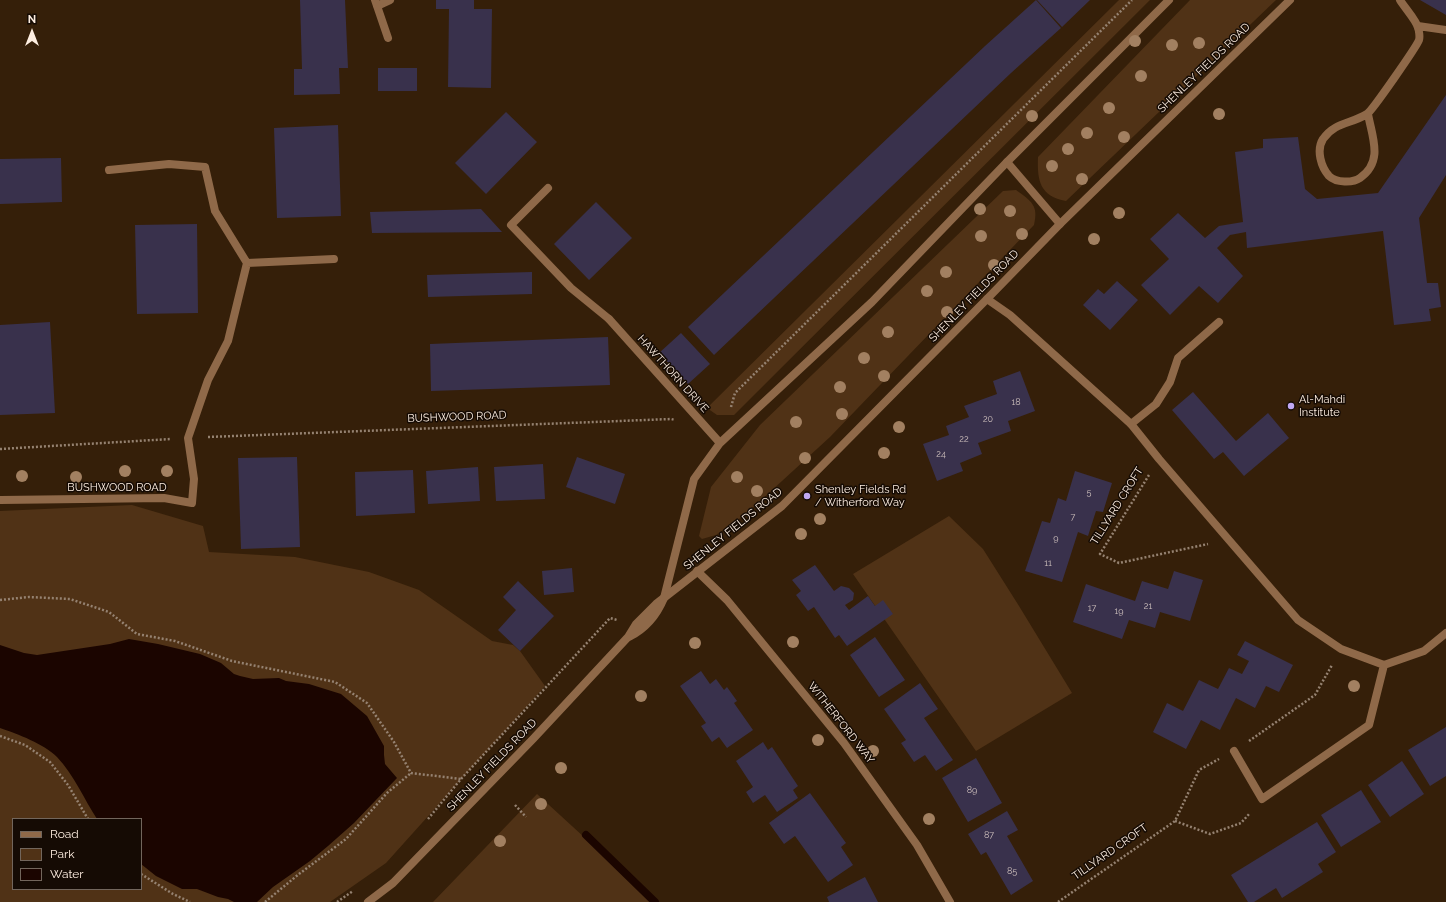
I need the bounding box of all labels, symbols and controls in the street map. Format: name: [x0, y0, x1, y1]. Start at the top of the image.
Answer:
north arrow: [12, 12, 52, 52]
text: N: [28, 13, 36, 26]
street label: SHENLEY FIELDS ROAD: [1155, 20, 1253, 116]
street label: SHENLEY FIELDS ROAD: [926, 247, 1022, 345]
street label: HAWTHORN DRIVE: [635, 332, 711, 416]
place label: Al-Mahdi Institute: [1299, 393, 1345, 419]
house number: 18: [1011, 397, 1021, 407]
marker: Al-Mahdi Institute: [1286, 401, 1296, 411]
street label: BUSHWOOD ROAD: [407, 409, 507, 425]
house number: 20: [983, 414, 993, 424]
house number: 22: [959, 434, 969, 444]
house number: 24: [936, 449, 946, 459]
street label: TILLYARD CROFT: [1088, 465, 1146, 547]
street label: BUSHWOOD ROAD: [67, 481, 167, 495]
place label: Shenley Fields Rd / Witherford Way: [815, 483, 906, 509]
street label: SHENLEY FIELDS ROAD: [681, 485, 785, 573]
house number: 5: [1087, 487, 1091, 497]
marker: Shenley Fields Rd / Witherford Way: [802, 491, 812, 501]
house number: 7: [1071, 512, 1075, 522]
house number: 9: [1053, 533, 1059, 543]
house number: 11: [1044, 558, 1052, 568]
house number: 21: [1144, 601, 1152, 611]
house number: 17: [1088, 603, 1096, 613]
house number: 19: [1114, 606, 1124, 616]
street label: WITHERFORD WAY: [805, 680, 877, 766]
street label: SHENLEY FIELDS ROAD: [444, 716, 540, 814]
house number: 89: [967, 785, 977, 795]
legend: [12, 818, 142, 890]
street label: TILLYARD CROFT: [1070, 821, 1150, 883]
text: Road: [50, 827, 79, 841]
house number: 87: [984, 830, 994, 840]
text: Park: [50, 847, 75, 861]
house number: 85: [1007, 866, 1017, 876]
text: Water: [50, 867, 84, 881]

